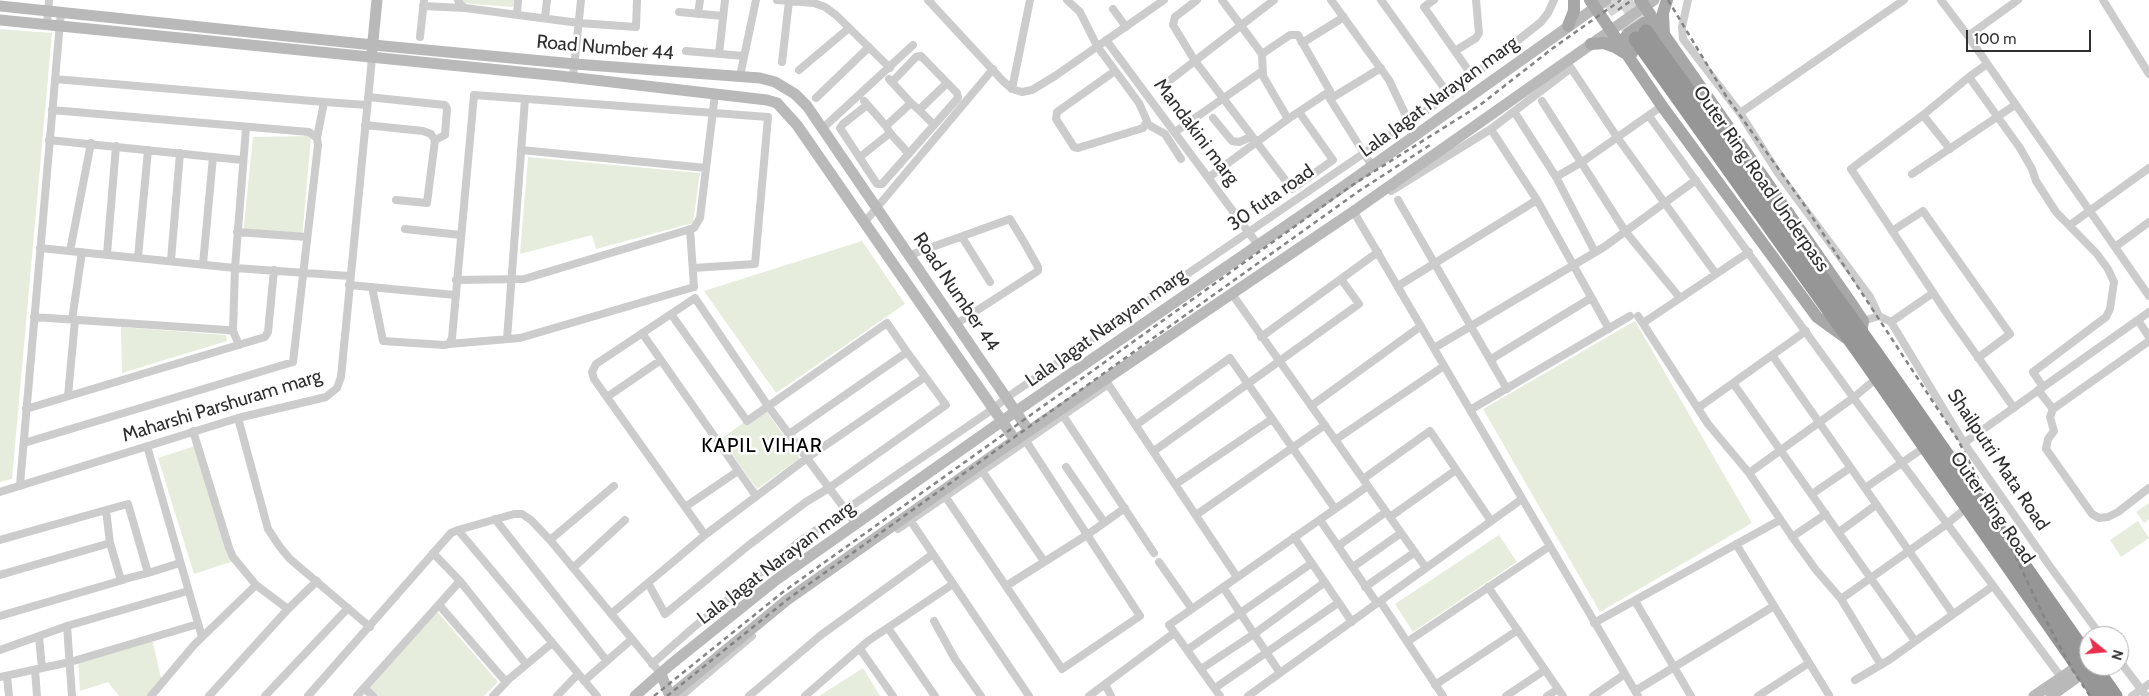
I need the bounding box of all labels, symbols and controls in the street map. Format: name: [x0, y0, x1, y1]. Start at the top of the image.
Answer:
scale bar: [1969, 20, 2094, 52]
text: 100 m: [1974, 30, 2016, 48]
street label: Road Number 44: [535, 31, 675, 65]
street label: Lala Jagat Narayan marg: [1355, 32, 1523, 162]
street label: Mandakini marg: [1149, 74, 1243, 190]
street label: Outer Ring Road Underpass: [1688, 82, 1834, 276]
street label: 30 futa road: [1224, 160, 1318, 236]
street label: Road Number 44: [908, 229, 1004, 355]
street label: Lala Jagat Narayan marg: [1021, 264, 1191, 392]
street label: Maharshi Parshuram marg: [120, 365, 324, 447]
street label: Shailputri Mata Road: [1942, 385, 2054, 535]
district label: KAPIL VIHAR: [700, 434, 824, 458]
street label: Outer Ring Road: [1945, 448, 2039, 568]
street label: Lala Jagat Narayan marg: [693, 496, 859, 630]
north arrow: [2079, 626, 2129, 676]
text: N: [2107, 648, 2127, 662]

